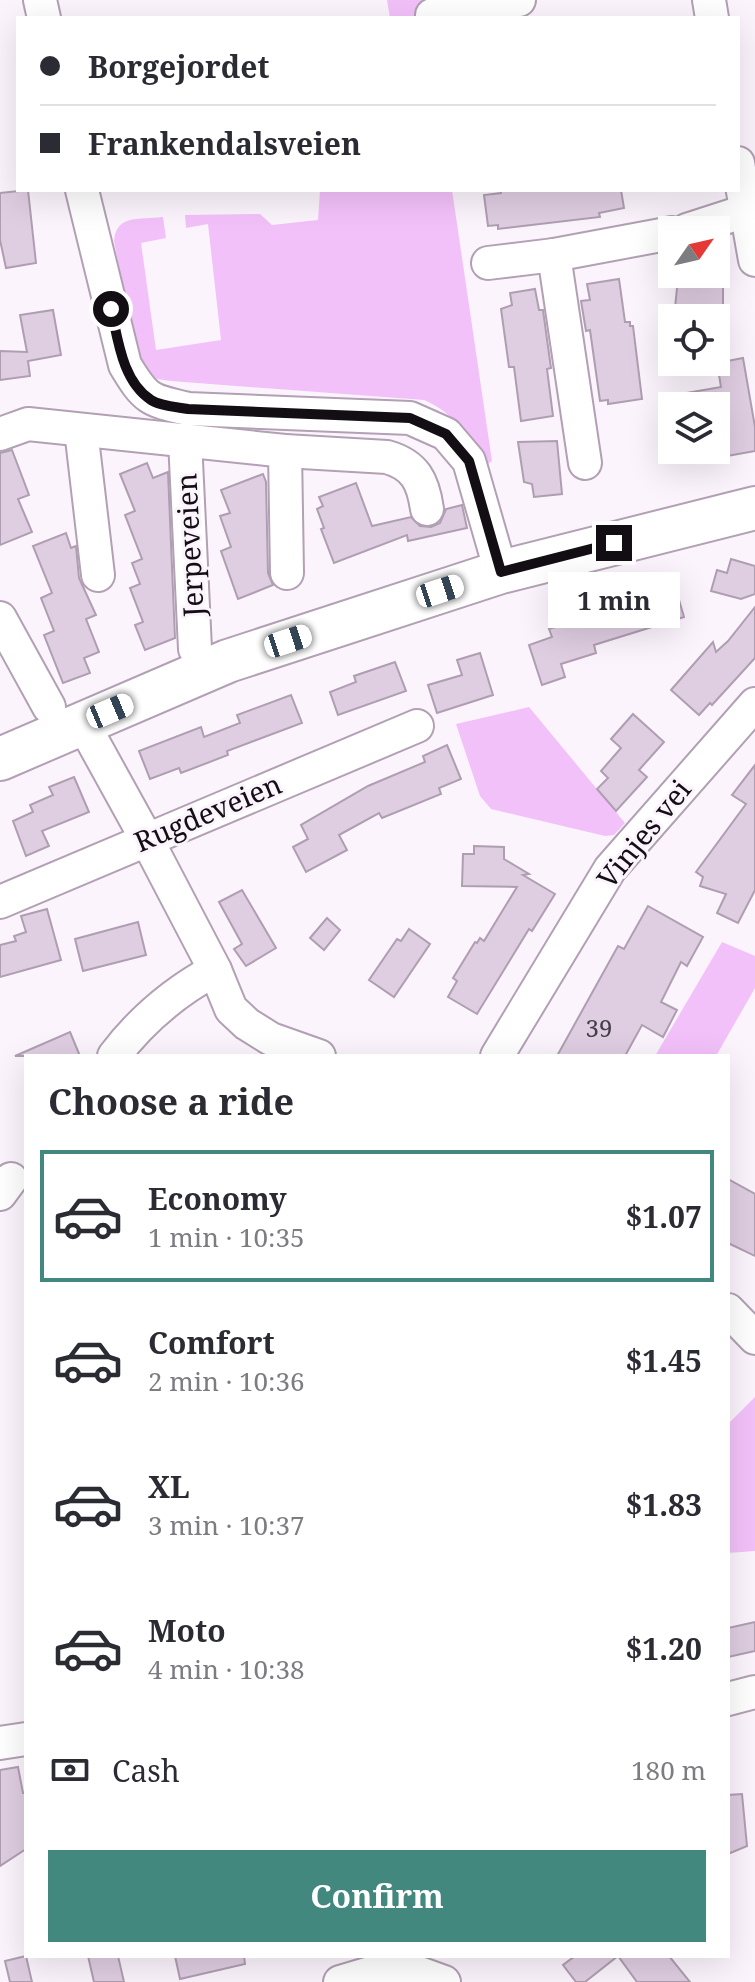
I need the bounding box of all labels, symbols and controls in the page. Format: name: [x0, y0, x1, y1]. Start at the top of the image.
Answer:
text: Borgejordet: [88, 46, 269, 87]
text: Frankendalsveien: [88, 123, 361, 164]
north arrow: [658, 216, 730, 288]
map controls: [658, 216, 730, 464]
route start: [93, 291, 129, 327]
button: locate: [658, 304, 730, 376]
button: layers: [658, 392, 730, 464]
street label: Jerpeveien: [166, 472, 212, 619]
route end: [596, 525, 632, 561]
callout: 1 min: [548, 571, 680, 627]
car: [413, 572, 467, 610]
text: 1 min: [577, 582, 651, 618]
car: [261, 622, 315, 660]
car: [83, 691, 137, 731]
street label: Rugdeveien: [128, 764, 287, 860]
street label: Vinjes vei: [588, 771, 699, 896]
house number: 39: [586, 1011, 612, 1044]
text: Choose a ride: [48, 1077, 294, 1126]
text: Economy: [148, 1178, 287, 1219]
icon: car: [52, 1180, 124, 1252]
text: $1.07: [625, 1196, 702, 1237]
text: 1 min · 10:35: [148, 1219, 305, 1255]
text: Comfort: [148, 1322, 275, 1363]
icon: car: [52, 1324, 124, 1396]
text: $1.45: [625, 1340, 702, 1381]
text: 2 min · 10:36: [148, 1363, 305, 1399]
text: XL: [148, 1466, 190, 1507]
icon: car: [52, 1468, 124, 1540]
text: $1.83: [625, 1484, 702, 1525]
text: 3 min · 10:37: [148, 1507, 305, 1543]
text: Moto: [148, 1610, 226, 1651]
icon: car: [52, 1612, 124, 1684]
text: $1.20: [625, 1628, 702, 1669]
text: 4 min · 10:38: [148, 1651, 305, 1687]
icon: cash: [48, 1748, 92, 1792]
text: Cash: [112, 1750, 180, 1791]
text: 180 m: [631, 1752, 706, 1788]
button: Confirm: [48, 1850, 706, 1942]

